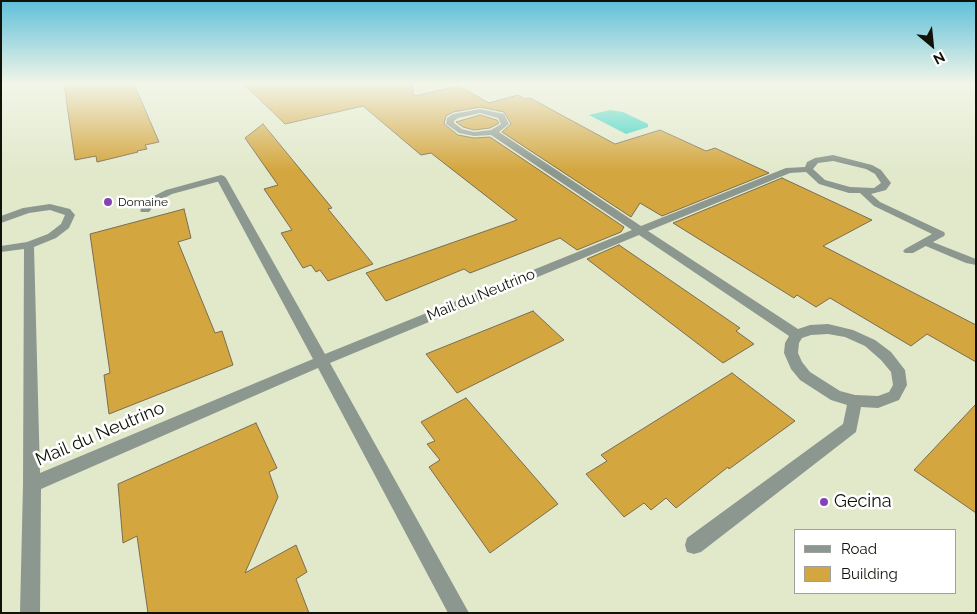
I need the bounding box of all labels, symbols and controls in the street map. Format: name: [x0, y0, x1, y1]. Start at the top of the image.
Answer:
north arrow: [907, 20, 957, 70]
text: N: [931, 49, 948, 68]
place label: Domaine: [118, 195, 168, 209]
marker: Domaine: [102, 196, 114, 208]
street label: Mail du Neutrino: [424, 265, 538, 325]
street label: Mail du Neutrino: [32, 397, 168, 471]
place label: Gecina: [834, 491, 892, 513]
marker: Gecina: [818, 496, 830, 508]
legend: [794, 529, 957, 594]
text: Road: [841, 540, 877, 558]
text: Building: [841, 565, 898, 583]

